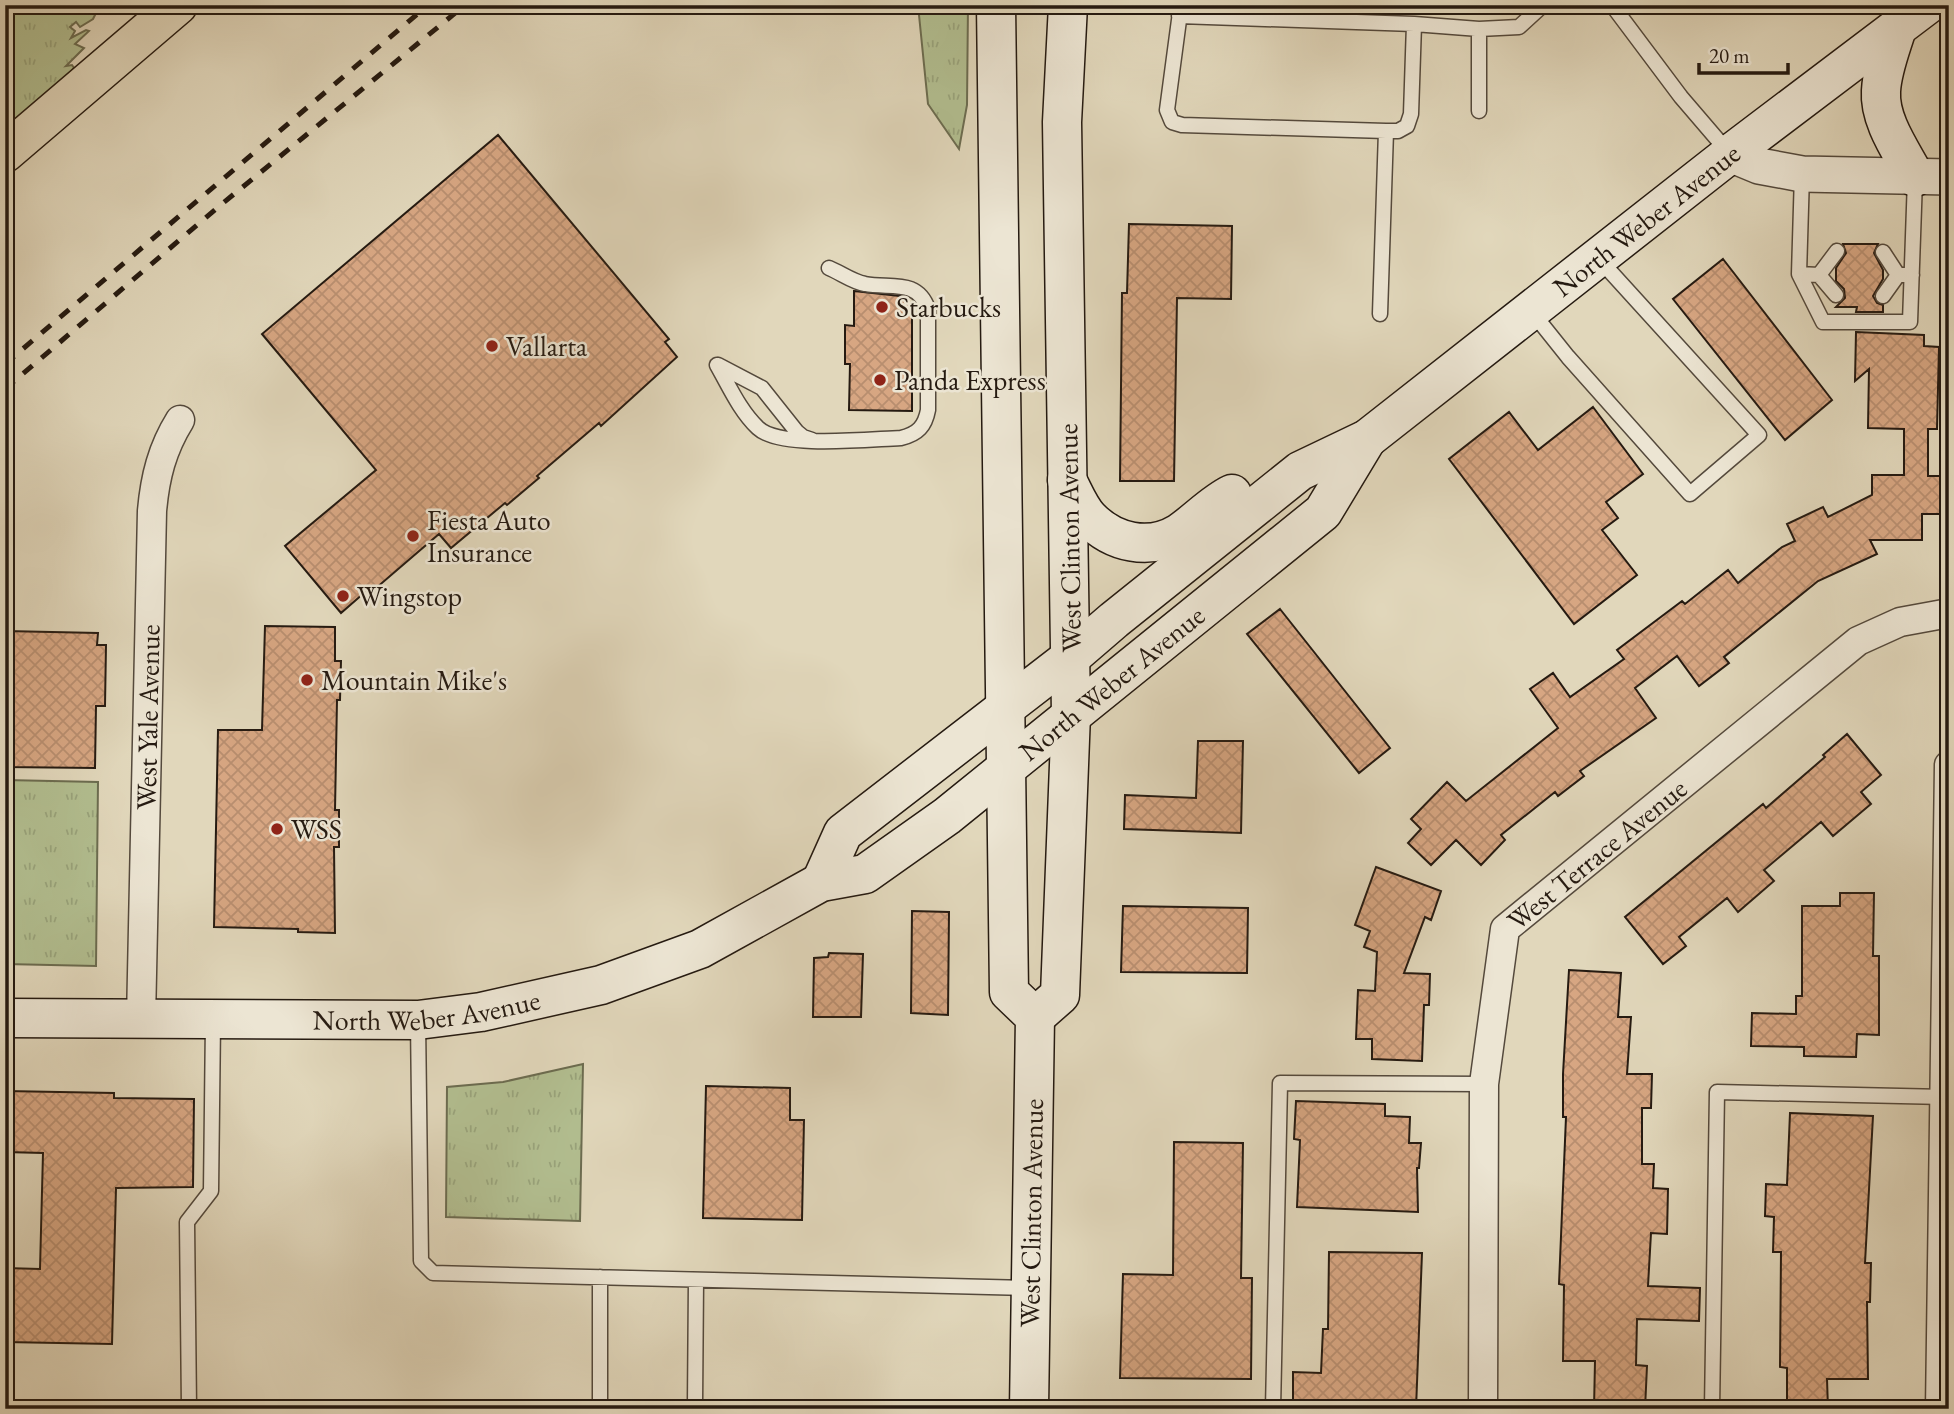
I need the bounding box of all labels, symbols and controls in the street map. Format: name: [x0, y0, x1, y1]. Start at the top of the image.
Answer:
scale bar: [1699, 32, 1788, 76]
text: 20 m: [1709, 42, 1750, 69]
street label: North Weber Avenue: [1545, 135, 1747, 305]
place label: Starbucks: [896, 289, 1001, 325]
marker: Starbucks: [874, 299, 890, 315]
place label: Vallarta: [506, 328, 588, 364]
marker: Vallarta: [484, 338, 500, 354]
place label: Panda Express: [894, 362, 1046, 398]
marker: Panda Express: [872, 372, 888, 388]
street label: West Clinton Avenue: [1049, 423, 1089, 653]
place label: Fiesta Auto Insurance: [427, 502, 551, 570]
marker: Fiesta Auto Insurance: [405, 528, 421, 544]
place label: Wingstop: [357, 578, 462, 614]
marker: Wingstop: [335, 588, 351, 604]
street label: North Weber Avenue: [1011, 597, 1212, 769]
street label: West Yale Avenue: [128, 624, 168, 810]
place label: Mountain Mike's: [321, 662, 507, 698]
marker: Mountain Mike's: [299, 672, 315, 688]
street label: West Terrace Avenue: [1500, 770, 1694, 938]
place label: WSS: [291, 811, 342, 847]
marker: WSS: [269, 821, 285, 837]
street label: North Weber Avenue: [313, 981, 543, 1038]
street label: West Clinton Avenue: [1011, 1098, 1051, 1328]

